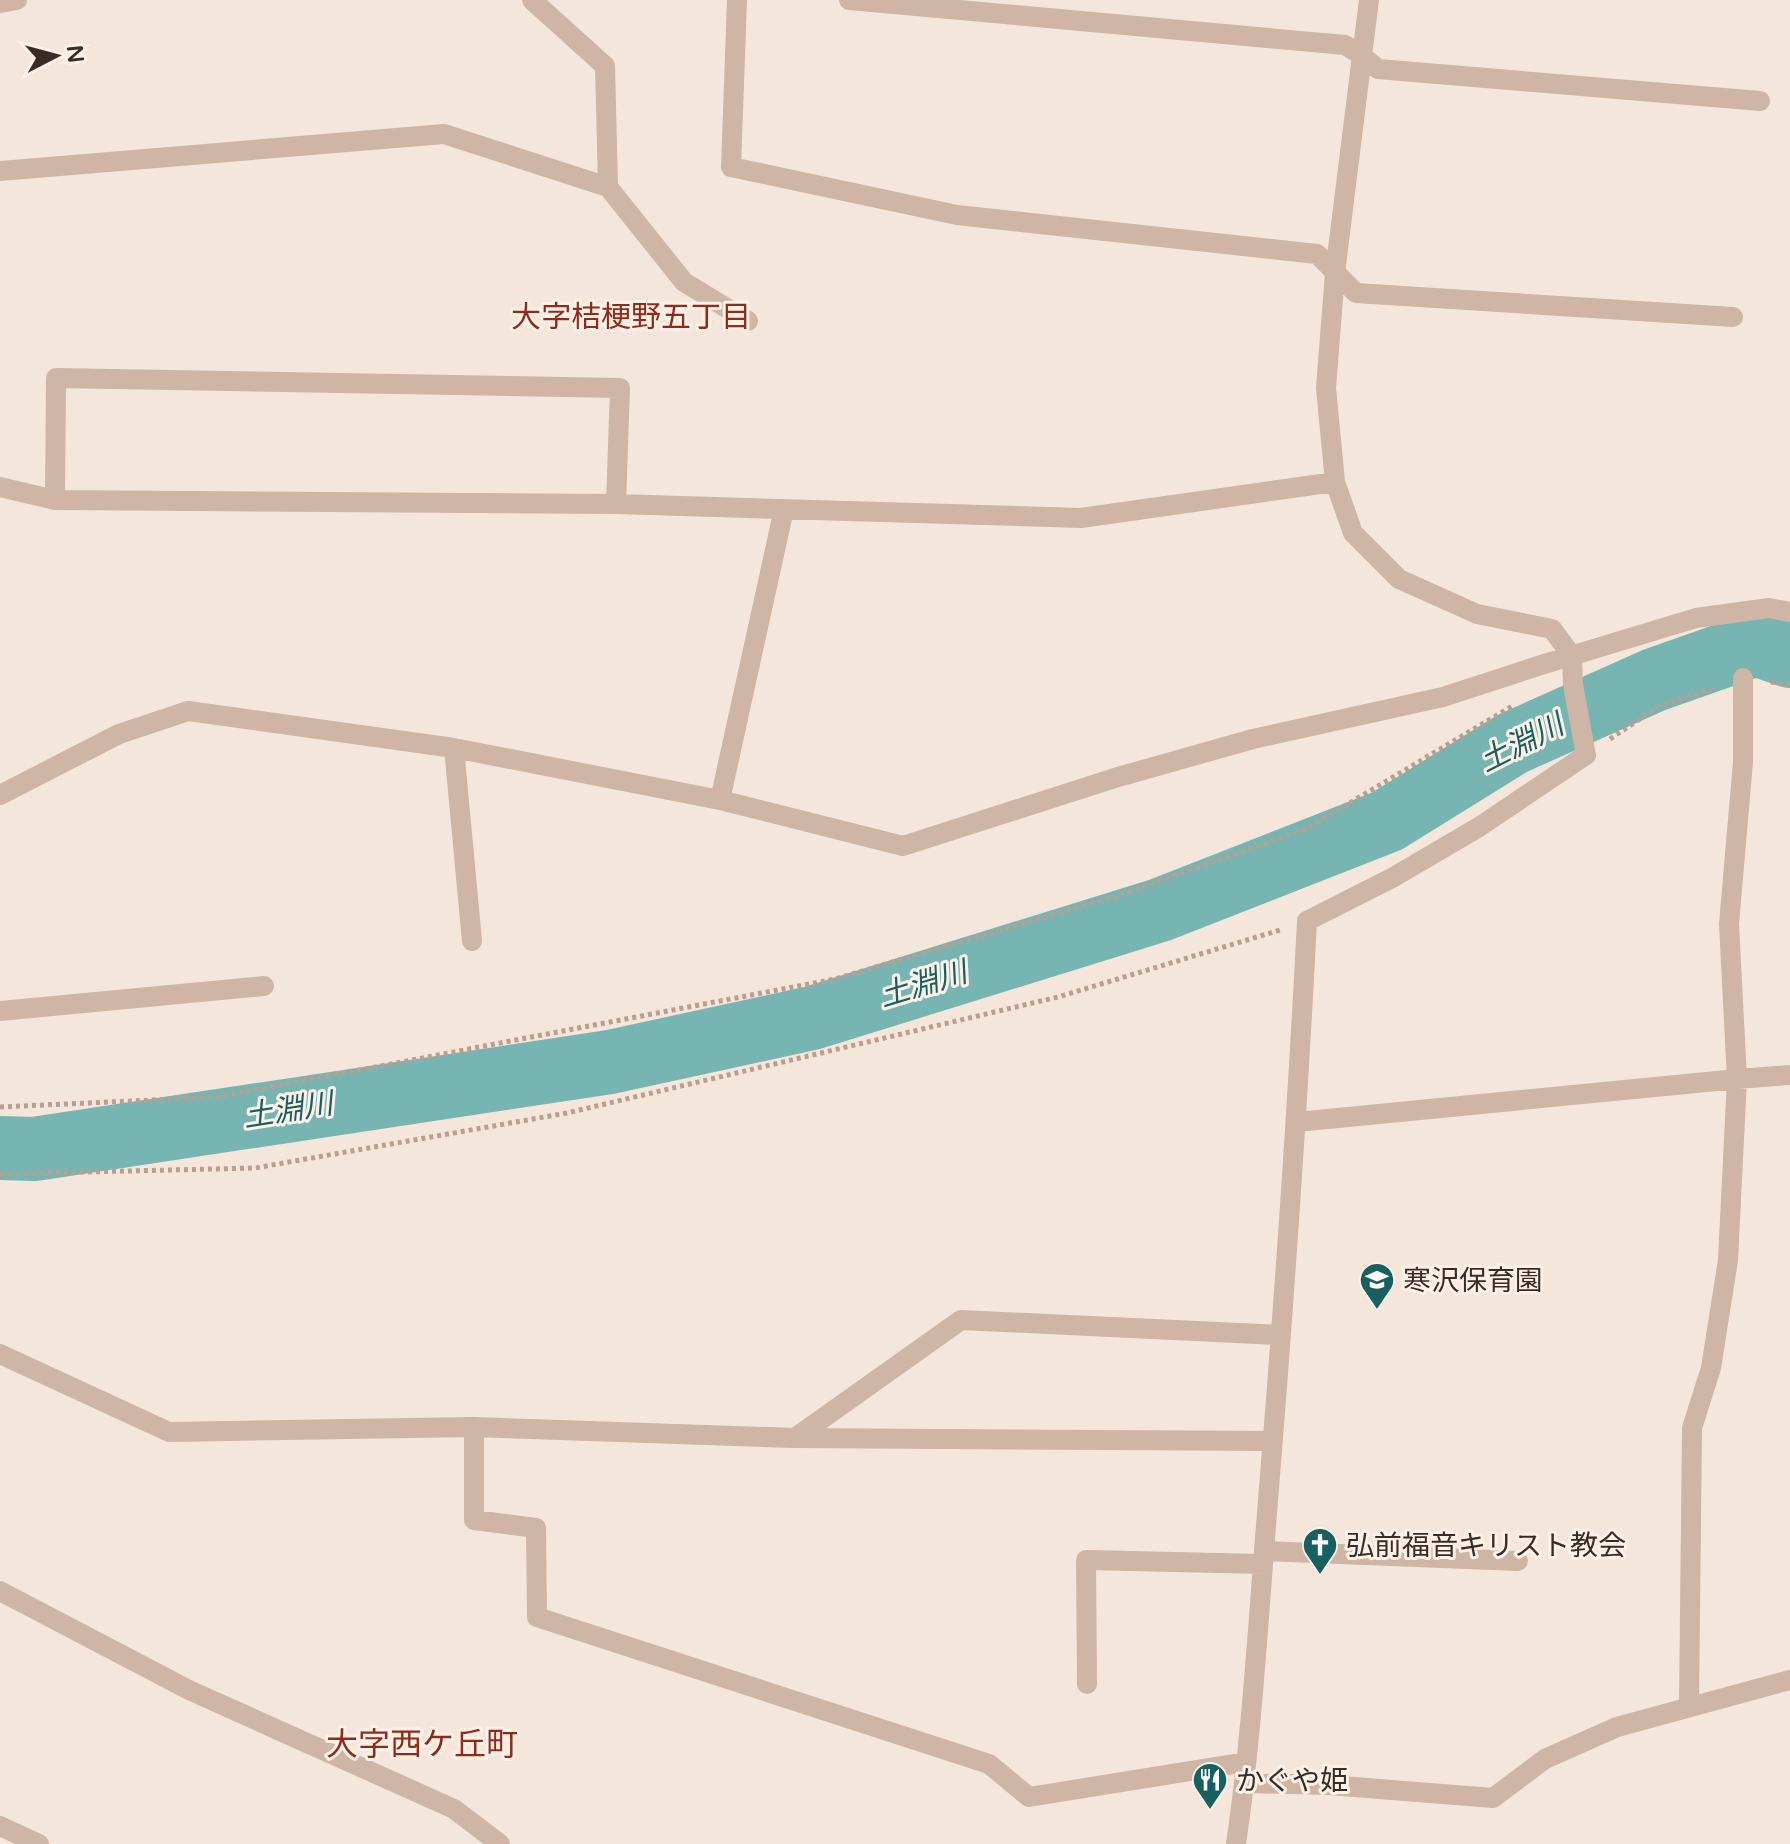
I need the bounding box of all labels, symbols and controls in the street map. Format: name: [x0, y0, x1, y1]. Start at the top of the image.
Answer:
north arrow: [16, 16, 96, 96]
text: N: [61, 44, 89, 64]
district label: 大字桔梗野五丁目: [511, 299, 751, 336]
water label: 土淵川: [1473, 705, 1572, 780]
water label: 土淵川: [875, 953, 974, 1015]
water label: 土淵川: [241, 1085, 338, 1136]
school or university icon: 寒沢保育園: [1358, 1261, 1396, 1311]
place label: 寒沢保育園: [1403, 1264, 1543, 1298]
church icon: 弘前福音キリスト教会: [1301, 1526, 1339, 1576]
place label: 弘前福音キリスト教会: [1346, 1529, 1626, 1563]
district label: 大字西ケ丘町: [326, 1726, 518, 1764]
restaurant icon: かぐや姫: [1191, 1761, 1229, 1811]
place label: かぐや姫: [1236, 1764, 1348, 1798]

